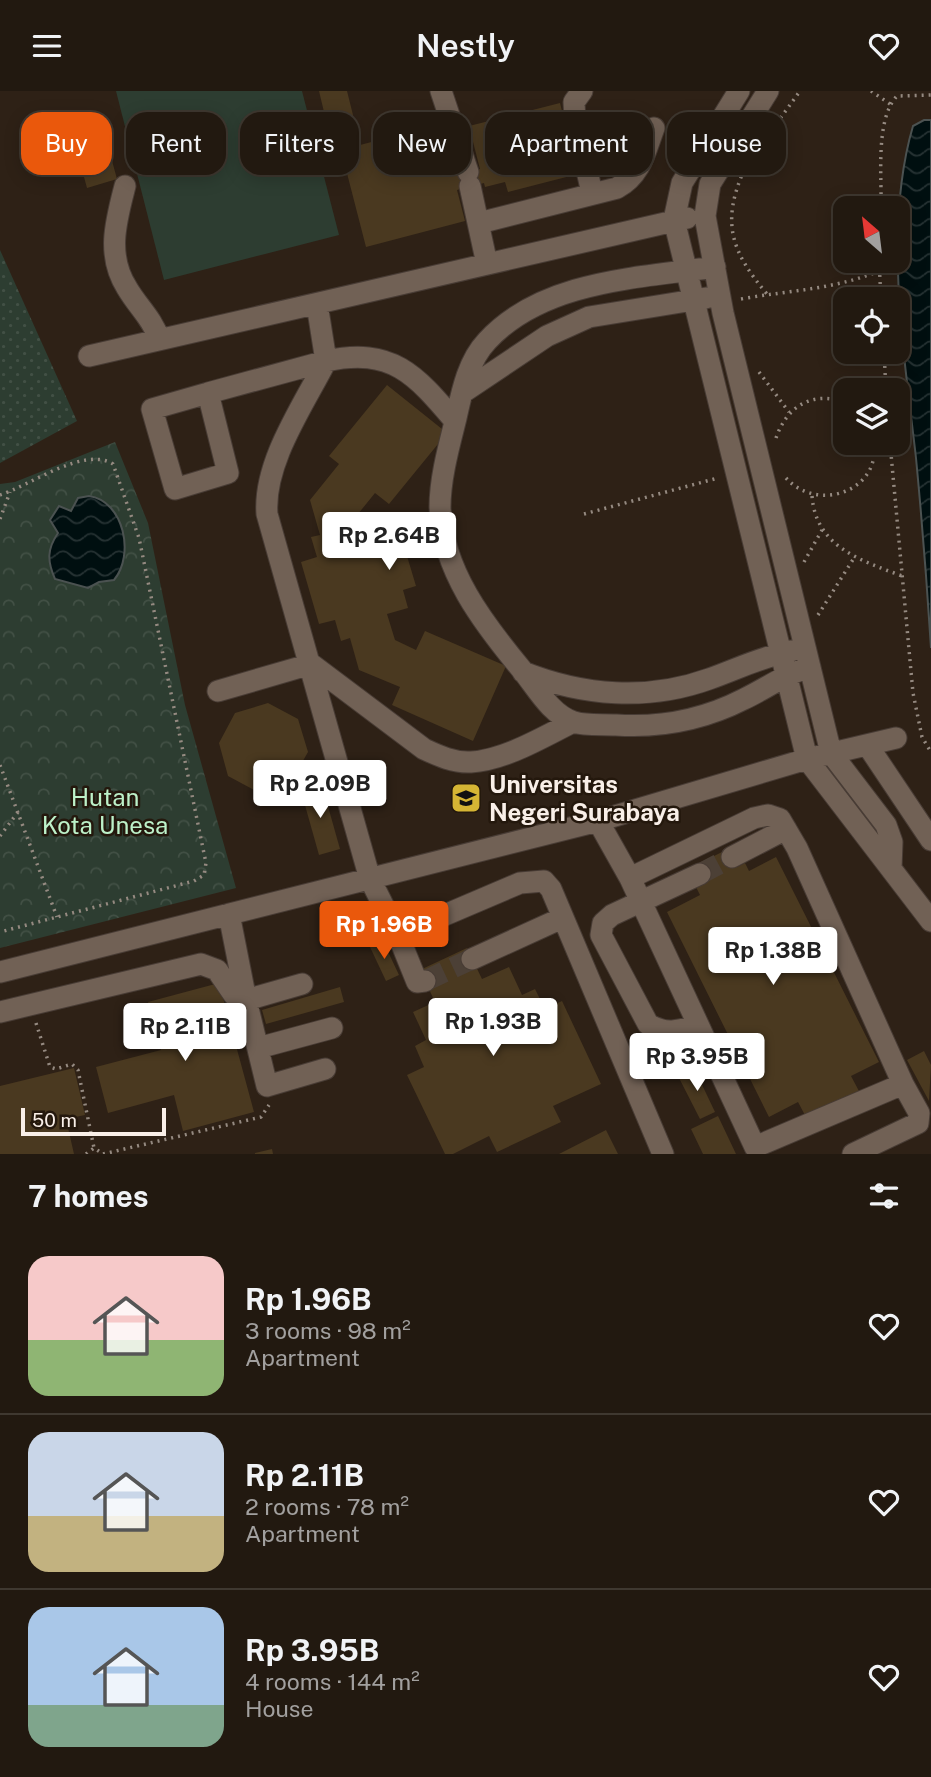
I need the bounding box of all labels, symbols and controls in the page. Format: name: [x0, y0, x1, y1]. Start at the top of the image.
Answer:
icon: menu: [28, 27, 66, 65]
text: Nestly: [416, 27, 515, 64]
icon: heart: [865, 27, 903, 65]
chip: Buy: [21, 112, 112, 175]
chip: Rent: [126, 112, 226, 175]
chip: Filters: [240, 112, 359, 175]
chip: New: [373, 112, 471, 175]
chip: Apartment: [485, 112, 653, 175]
chip: House: [667, 112, 786, 175]
north arrow: [833, 196, 910, 273]
map controls: [833, 196, 910, 455]
button: locate: [833, 287, 910, 364]
button: layers: [833, 378, 910, 455]
pin: Rp 2.64B: [317, 512, 461, 572]
text: Rp 2.64B: [338, 521, 440, 548]
pin: Rp 2.09B: [248, 761, 392, 820]
text: Rp 2.09B: [269, 769, 371, 796]
place label: Universitas Negeri Surabaya: [489, 770, 680, 826]
school or university icon: Universitas Negeri Surabaya: [449, 781, 483, 815]
park label: Hutan Kota Unesa: [42, 783, 168, 839]
pin: Rp 1.96B: [312, 901, 456, 961]
text: Rp 1.96B: [335, 910, 433, 937]
pin: Rp 1.38B: [701, 927, 845, 987]
text: Rp 1.38B: [724, 936, 822, 963]
pin: Rp 1.93B: [421, 999, 565, 1058]
pin: Rp 2.11B: [113, 1003, 257, 1063]
text: Rp 1.93B: [444, 1007, 542, 1034]
text: Rp 2.11B: [139, 1012, 231, 1039]
pin: Rp 3.95B: [625, 1033, 769, 1093]
text: Rp 3.95B: [646, 1042, 748, 1069]
scale bar: [21, 1105, 166, 1137]
text: 50 m: [32, 1109, 77, 1131]
icon: filters: [865, 1177, 903, 1215]
text: 7 homes: [28, 1178, 149, 1214]
text: Rp 1.96B: [245, 1281, 372, 1317]
icon: home: [84, 1284, 168, 1368]
icon: heart: [865, 1307, 903, 1345]
text: 3 rooms · 98 m²: [245, 1317, 411, 1344]
text: Apartment: [245, 1344, 360, 1371]
text: Rp 2.11B: [245, 1457, 364, 1493]
icon: home: [84, 1460, 168, 1544]
icon: heart: [865, 1483, 903, 1521]
text: 2 rooms · 78 m²: [245, 1493, 409, 1520]
text: Apartment: [245, 1520, 360, 1547]
text: Rp 3.95B: [245, 1632, 379, 1668]
icon: home: [84, 1635, 168, 1719]
icon: heart: [865, 1658, 903, 1696]
text: 4 rooms · 144 m²: [245, 1668, 420, 1695]
text: House: [245, 1695, 313, 1722]

